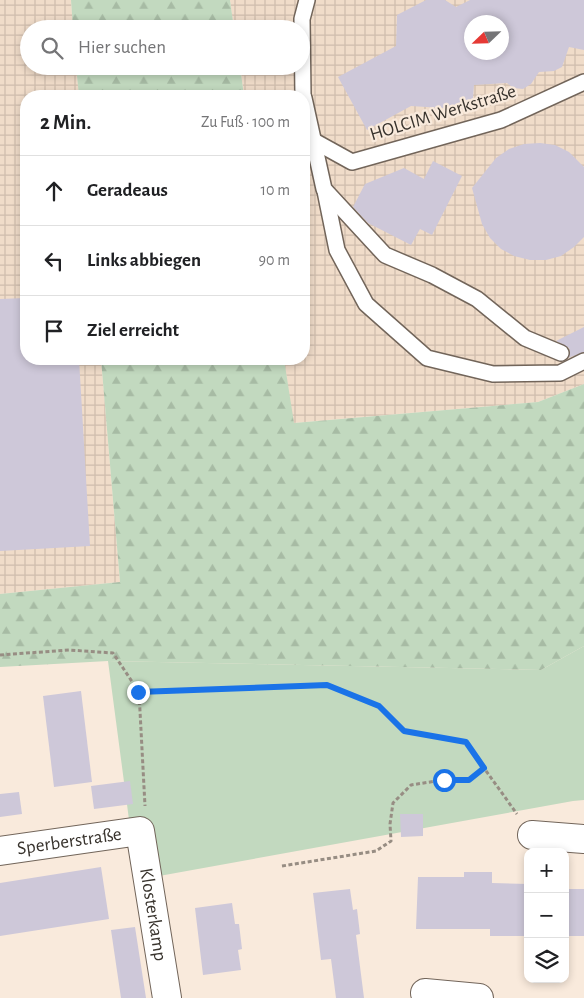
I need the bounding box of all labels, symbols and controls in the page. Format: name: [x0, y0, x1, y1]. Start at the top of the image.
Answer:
north arrow: [464, 15, 509, 60]
search box: [20, 20, 310, 75]
icon: search: [38, 34, 66, 62]
text: Hier suchen: [78, 38, 166, 57]
street label: HOLCIM Werkstraße: [368, 82, 518, 144]
text: 2 Min.: [40, 112, 91, 133]
text: Zu Fuß · 100 m: [201, 114, 290, 130]
icon: ahead: [40, 177, 68, 205]
text: Geradeaus: [87, 181, 168, 200]
text: 10 m: [261, 182, 290, 198]
icon: left: [40, 247, 68, 275]
text: Links abbiegen: [87, 251, 201, 270]
text: 90 m: [259, 252, 290, 268]
icon: arrive: [40, 317, 68, 345]
text: Ziel erreicht: [87, 321, 179, 340]
route end: [127, 681, 150, 704]
route start: [433, 769, 456, 792]
street label: Sperberstraße: [16, 824, 123, 858]
map controls: [524, 848, 569, 983]
button: +: [524, 848, 569, 893]
street label: Klosterkamp: [137, 867, 170, 962]
button: −: [524, 893, 569, 938]
button: layers: [524, 938, 569, 983]

